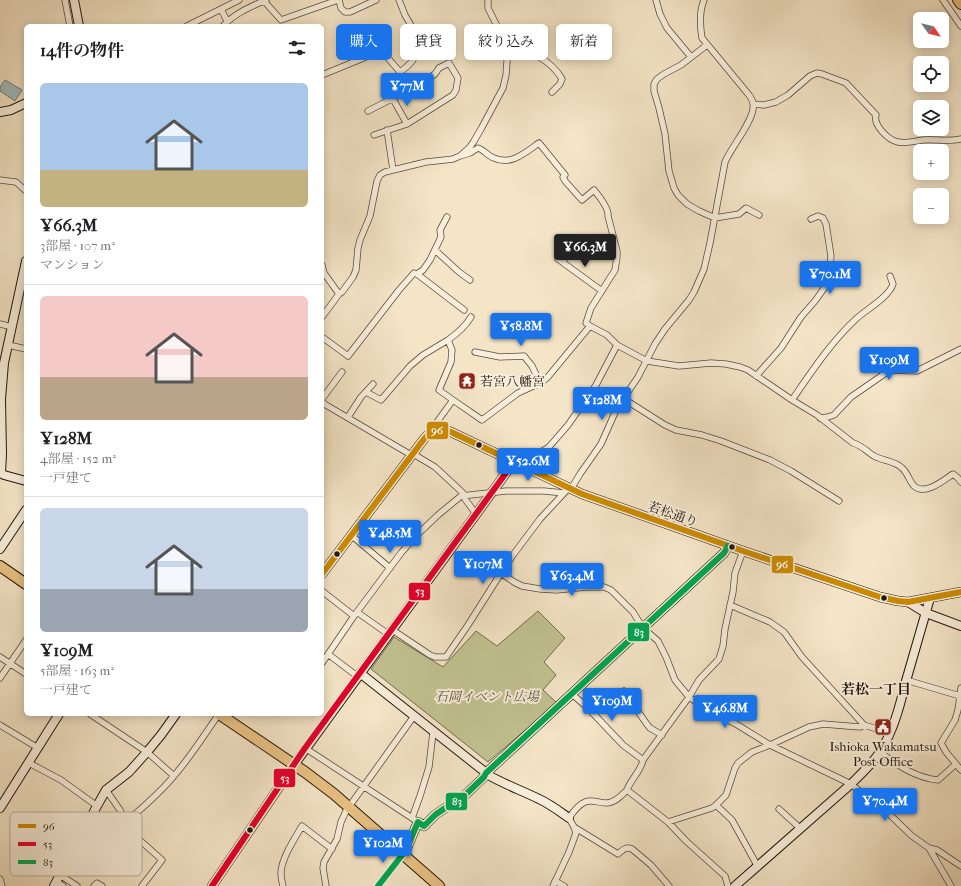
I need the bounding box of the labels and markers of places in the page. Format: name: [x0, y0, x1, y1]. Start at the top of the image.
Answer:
pin: ¥77M: [383, 73, 431, 107]
pin: ¥66.3M: [552, 234, 618, 268]
pin: ¥70.1M: [797, 261, 863, 295]
pin: ¥58.8M: [488, 313, 554, 347]
pin: ¥109M: [861, 347, 917, 381]
temple icon: 若宮八幡宮: [457, 371, 477, 391]
place label: 若宮八幡宮: [480, 374, 545, 389]
pin: ¥128M: [574, 387, 630, 421]
unlabelled marker: [474, 440, 484, 450]
pin: ¥52.6M: [495, 448, 561, 482]
pin: ¥48.5M: [357, 520, 423, 554]
unlabelled marker: [727, 542, 737, 552]
unlabelled marker: [332, 549, 342, 559]
pin: ¥107M: [455, 551, 511, 585]
pin: ¥63.4M: [539, 563, 605, 597]
unlabelled marker: [879, 593, 889, 603]
pin: ¥109M: [584, 688, 640, 722]
pin: ¥46.8M: [692, 695, 758, 729]
public building icon: Ishioka Wakamatsu Post Office: [873, 717, 893, 737]
place label: Ishioka Wakamatsu Post Office: [830, 739, 937, 769]
pin: ¥70.4M: [852, 788, 918, 822]
unlabelled marker: [245, 825, 255, 835]
pin: ¥102M: [355, 830, 411, 864]

